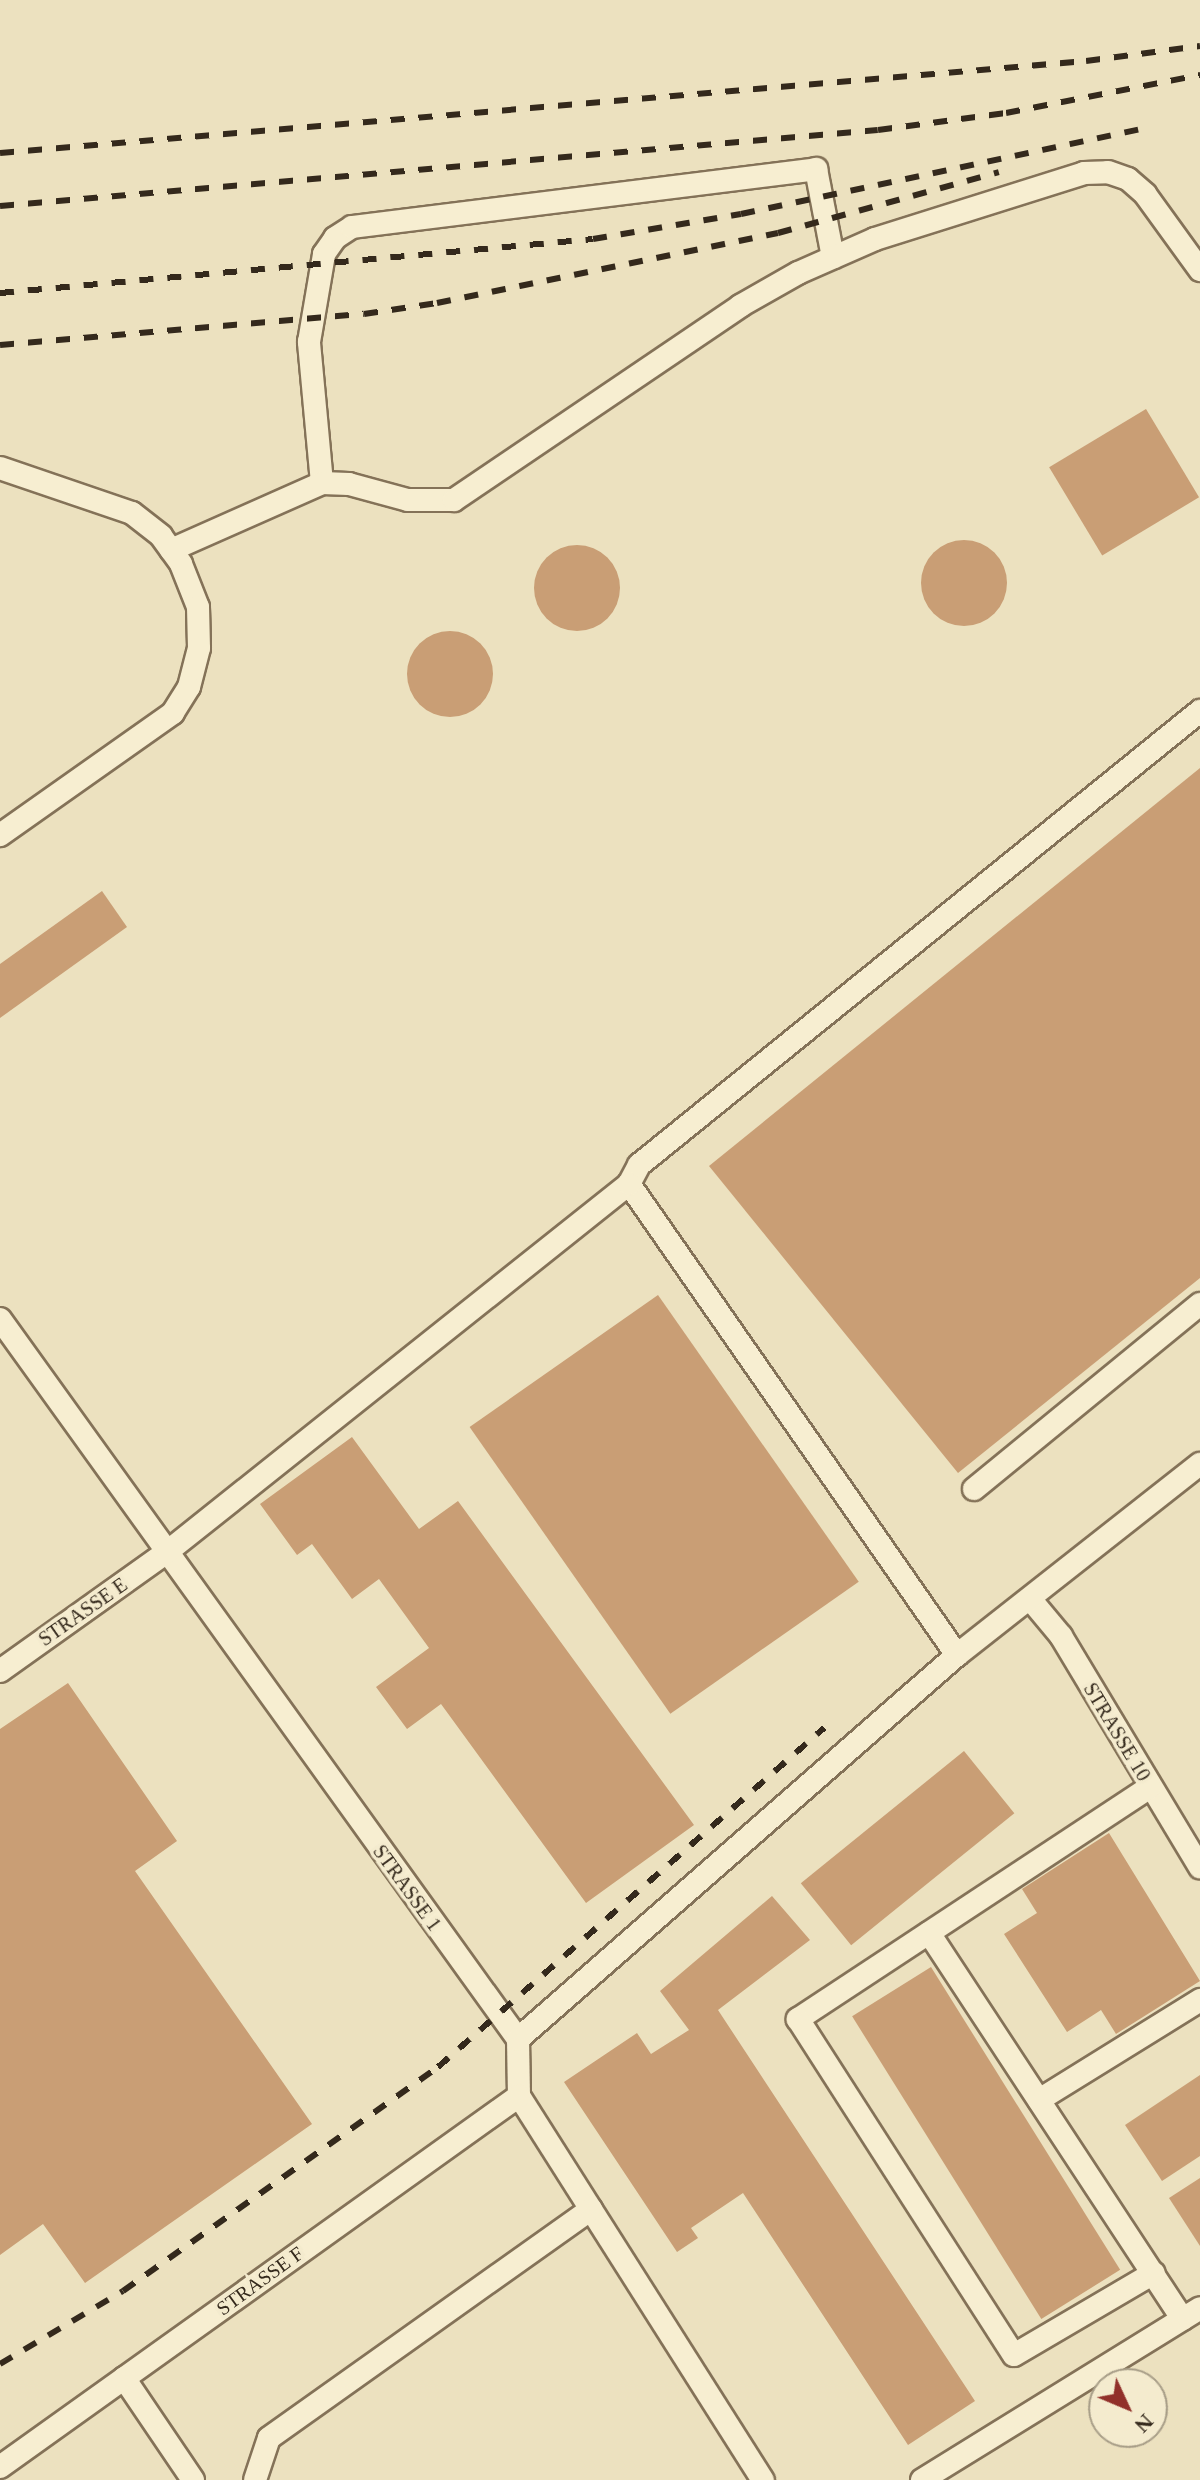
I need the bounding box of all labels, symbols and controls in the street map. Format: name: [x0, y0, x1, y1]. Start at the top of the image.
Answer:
street label: STRASSE E: [34, 1573, 132, 1651]
street label: STRASSE 10: [1078, 1678, 1156, 1786]
street label: STRASSE 1: [368, 1840, 446, 1936]
street label: STRASSE F: [212, 2241, 308, 2321]
north arrow: [1088, 2368, 1168, 2448]
text: N: [1130, 2409, 1159, 2438]

